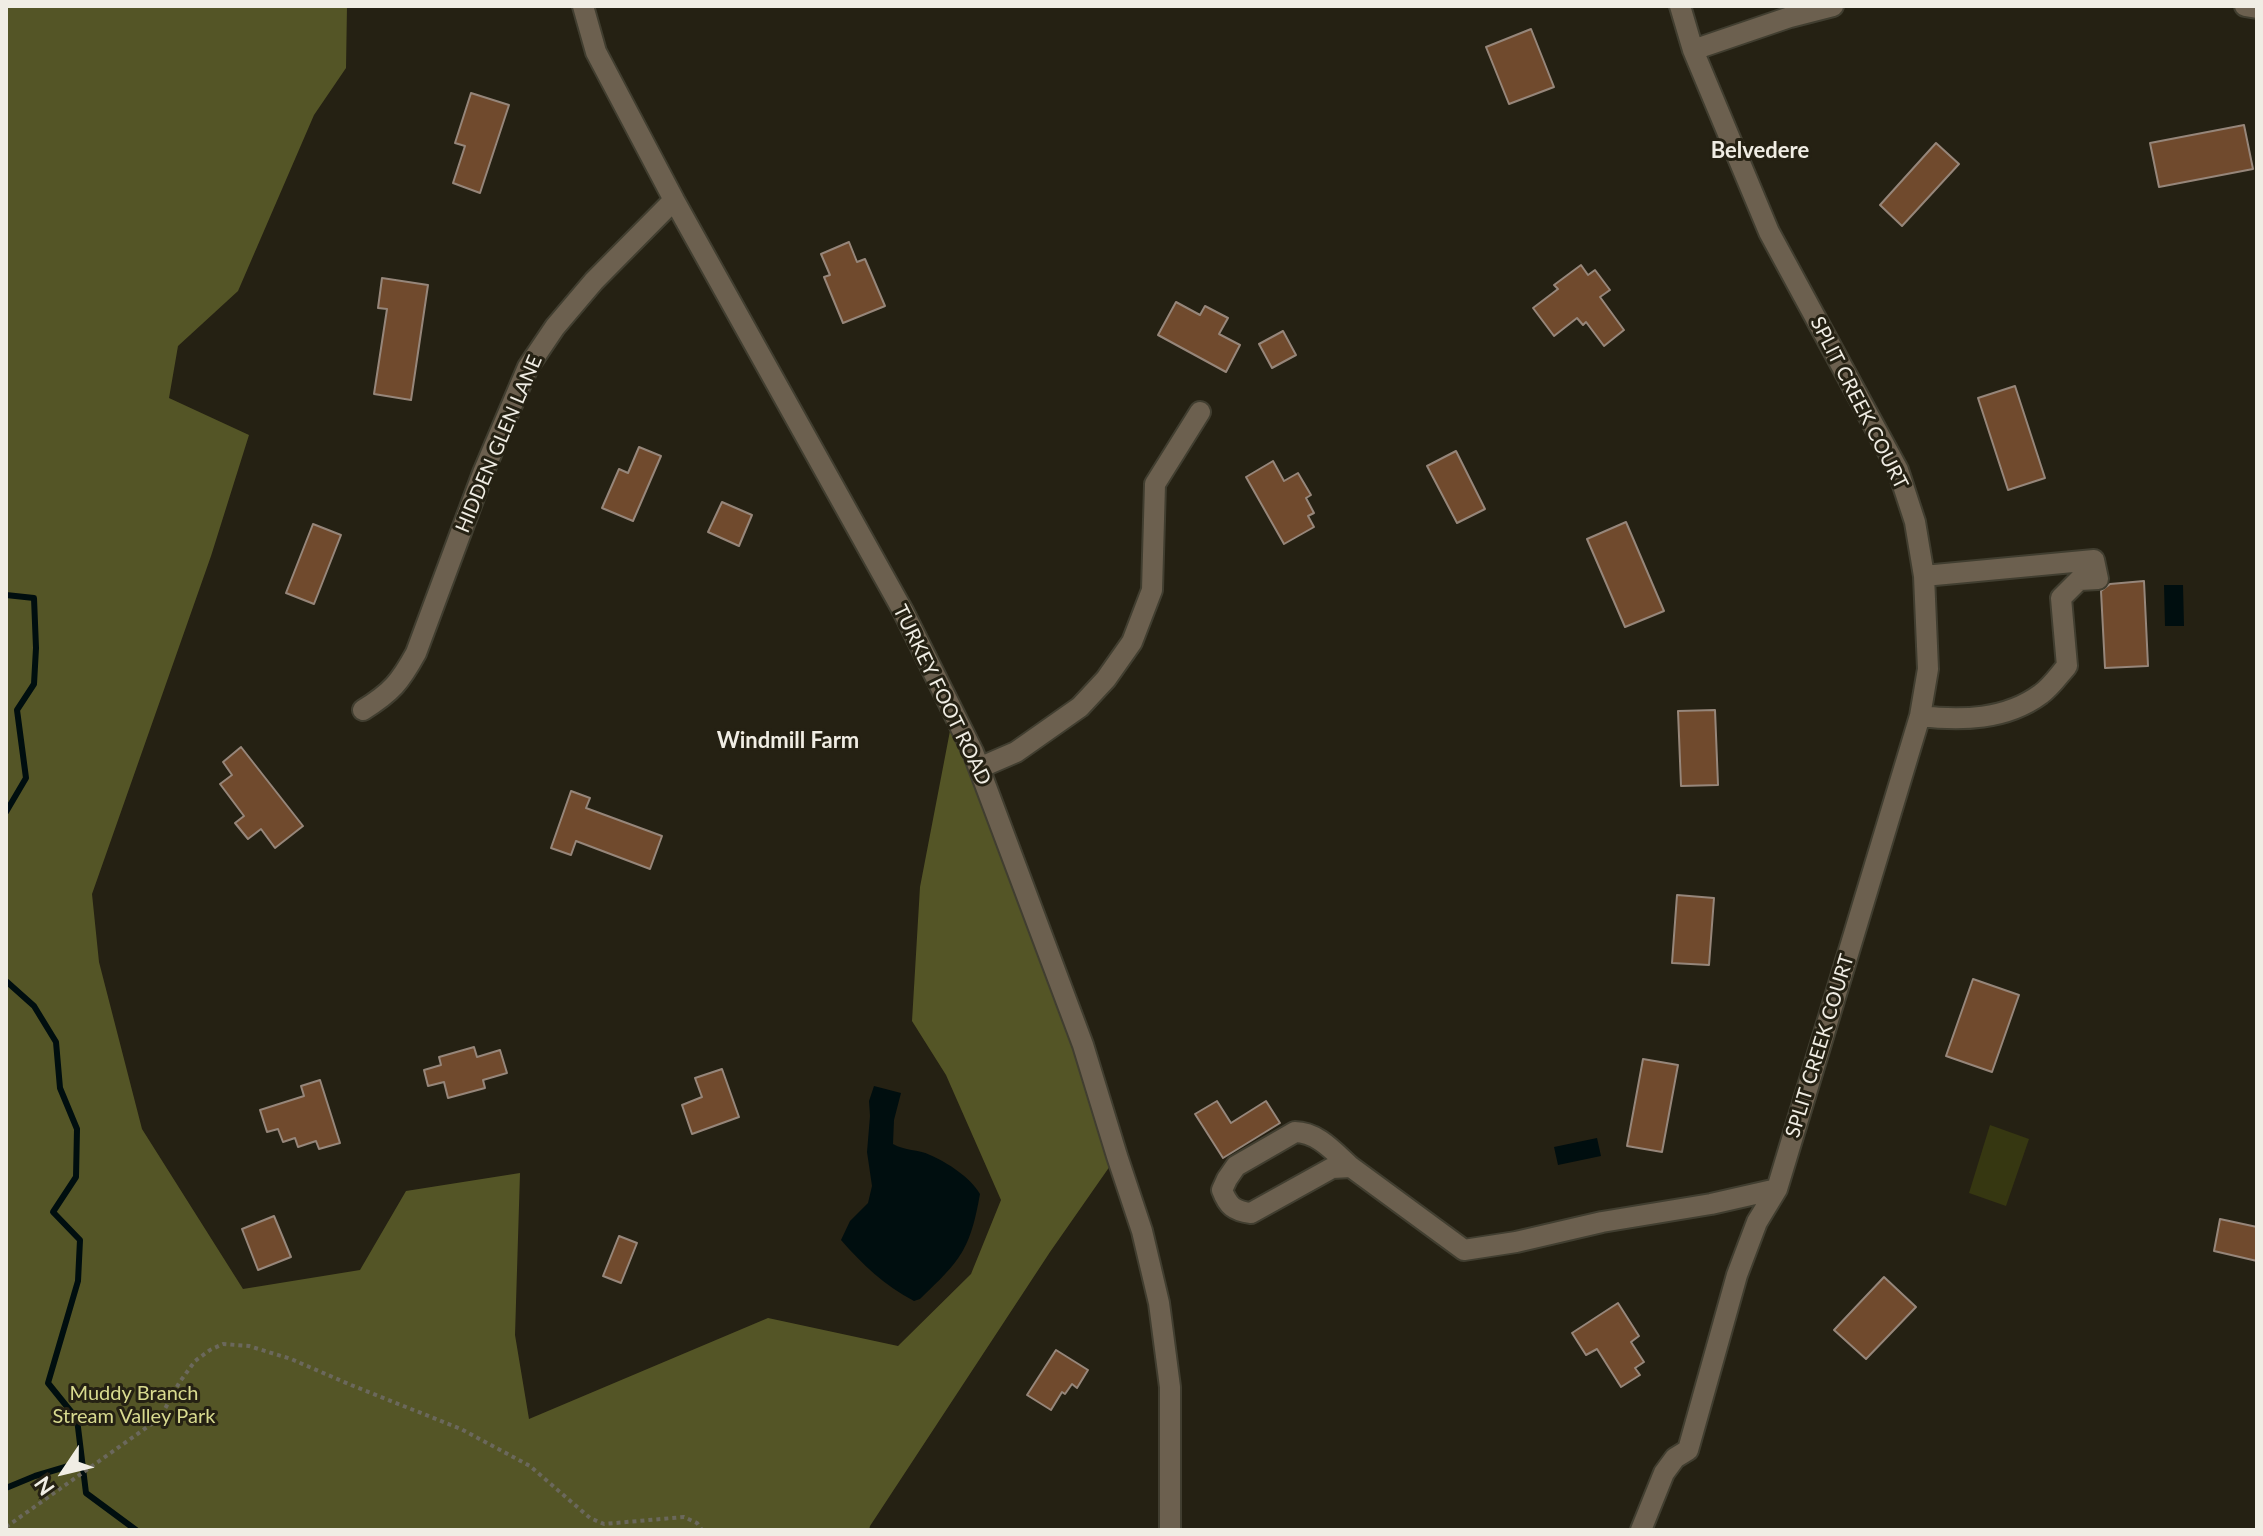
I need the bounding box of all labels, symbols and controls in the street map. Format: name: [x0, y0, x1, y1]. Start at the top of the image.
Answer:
district label: Belvedere: [1711, 138, 1809, 164]
street label: SPLIT CREEK COURT: [1805, 313, 1913, 493]
street label: HIDDEN GLEN LANE: [451, 352, 547, 536]
street label: TURKEY FOOT ROAD: [888, 601, 996, 789]
district label: Windmill Farm: [717, 728, 859, 754]
street label: SPLIT CREEK COURT: [1781, 951, 1859, 1141]
park label: Muddy Branch Stream Valley Park: [53, 1382, 215, 1429]
north arrow: [24, 1432, 104, 1512]
text: N: [28, 1471, 60, 1501]

